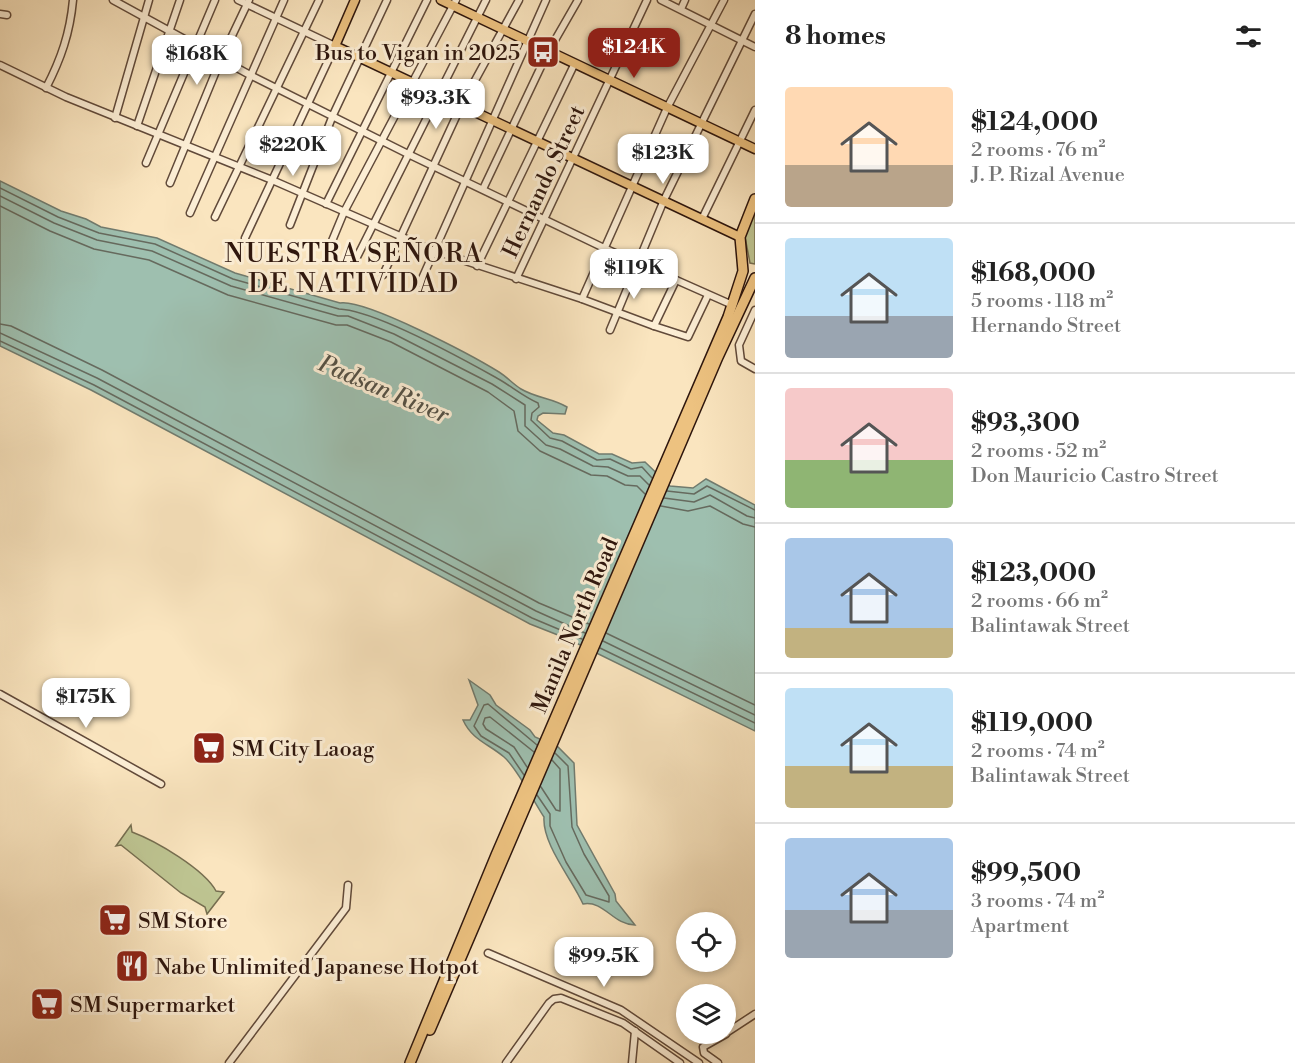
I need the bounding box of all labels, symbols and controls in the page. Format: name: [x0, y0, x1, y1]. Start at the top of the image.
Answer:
text: 8 homes: [785, 20, 886, 52]
icon: filters: [1232, 20, 1265, 53]
pin: $124K: [592, 28, 676, 79]
bus stop icon: Bus to Vigan in 2025: [525, 34, 561, 70]
pin: $168K: [155, 35, 239, 86]
text: $124K: [602, 35, 666, 60]
place label: Bus to Vigan in 2025: [314, 40, 520, 67]
text: $168K: [166, 42, 228, 67]
pin: $93.3K: [387, 79, 485, 130]
text: $93.3K: [401, 86, 471, 111]
street label: Hernando Street: [497, 101, 592, 262]
text: $124,000: [971, 106, 1098, 138]
icon: home: [833, 111, 905, 183]
pin: $220K: [251, 126, 335, 177]
text: $220K: [259, 133, 327, 158]
pin: $123K: [621, 134, 705, 185]
text: 2 rooms · 76 m²: [971, 138, 1105, 163]
text: $123K: [632, 141, 694, 166]
text: J. P. Rizal Avenue: [971, 163, 1125, 188]
district label: NUESTRA SEÑORA DE NATIVIDAD: [225, 237, 483, 300]
pin: $119K: [592, 249, 676, 300]
text: $119K: [604, 256, 664, 281]
text: $168,000: [971, 257, 1096, 289]
icon: home: [833, 262, 905, 334]
text: 5 rooms · 118 m²: [971, 289, 1113, 314]
text: Hernando Street: [971, 314, 1121, 339]
water label: Padsan River: [313, 349, 454, 431]
text: $93,300: [971, 407, 1080, 439]
icon: home: [833, 412, 905, 484]
text: 2 rooms · 52 m²: [971, 439, 1106, 464]
text: Don Mauricio Castro Street: [971, 464, 1219, 489]
street label: Manila North Road: [526, 533, 625, 718]
text: $123,000: [971, 557, 1096, 589]
icon: home: [833, 562, 905, 634]
text: 2 rooms · 66 m²: [971, 589, 1108, 614]
text: Balintawak Street: [971, 614, 1130, 639]
pin: $175K: [44, 678, 128, 729]
text: $175K: [56, 685, 116, 710]
text: $119,000: [971, 707, 1093, 739]
icon: home: [833, 712, 905, 784]
supermarket icon: SM City Laoag: [191, 730, 227, 766]
place label: SM City Laoag: [232, 736, 375, 763]
text: 2 rooms · 74 m²: [971, 739, 1105, 764]
text: Balintawak Street: [971, 764, 1130, 789]
text: $99,500: [971, 857, 1081, 889]
icon: home: [833, 862, 905, 934]
text: 3 rooms · 74 m²: [971, 889, 1104, 914]
supermarket icon: SM Store: [97, 902, 133, 938]
place label: SM Store: [138, 908, 228, 935]
map controls: [676, 912, 736, 1044]
button: locate: [676, 912, 736, 972]
text: Apartment: [971, 914, 1069, 939]
pin: $99.5K: [555, 937, 653, 988]
text: $99.5K: [568, 944, 640, 969]
restaurant icon: Nabe Unlimited Japanese Hotpot: [114, 948, 150, 984]
place label: Nabe Unlimited Japanese Hotpot: [155, 954, 479, 981]
button: layers: [676, 984, 736, 1044]
supermarket icon: SM Supermarket: [29, 986, 65, 1022]
place label: SM Supermarket: [70, 992, 236, 1019]

